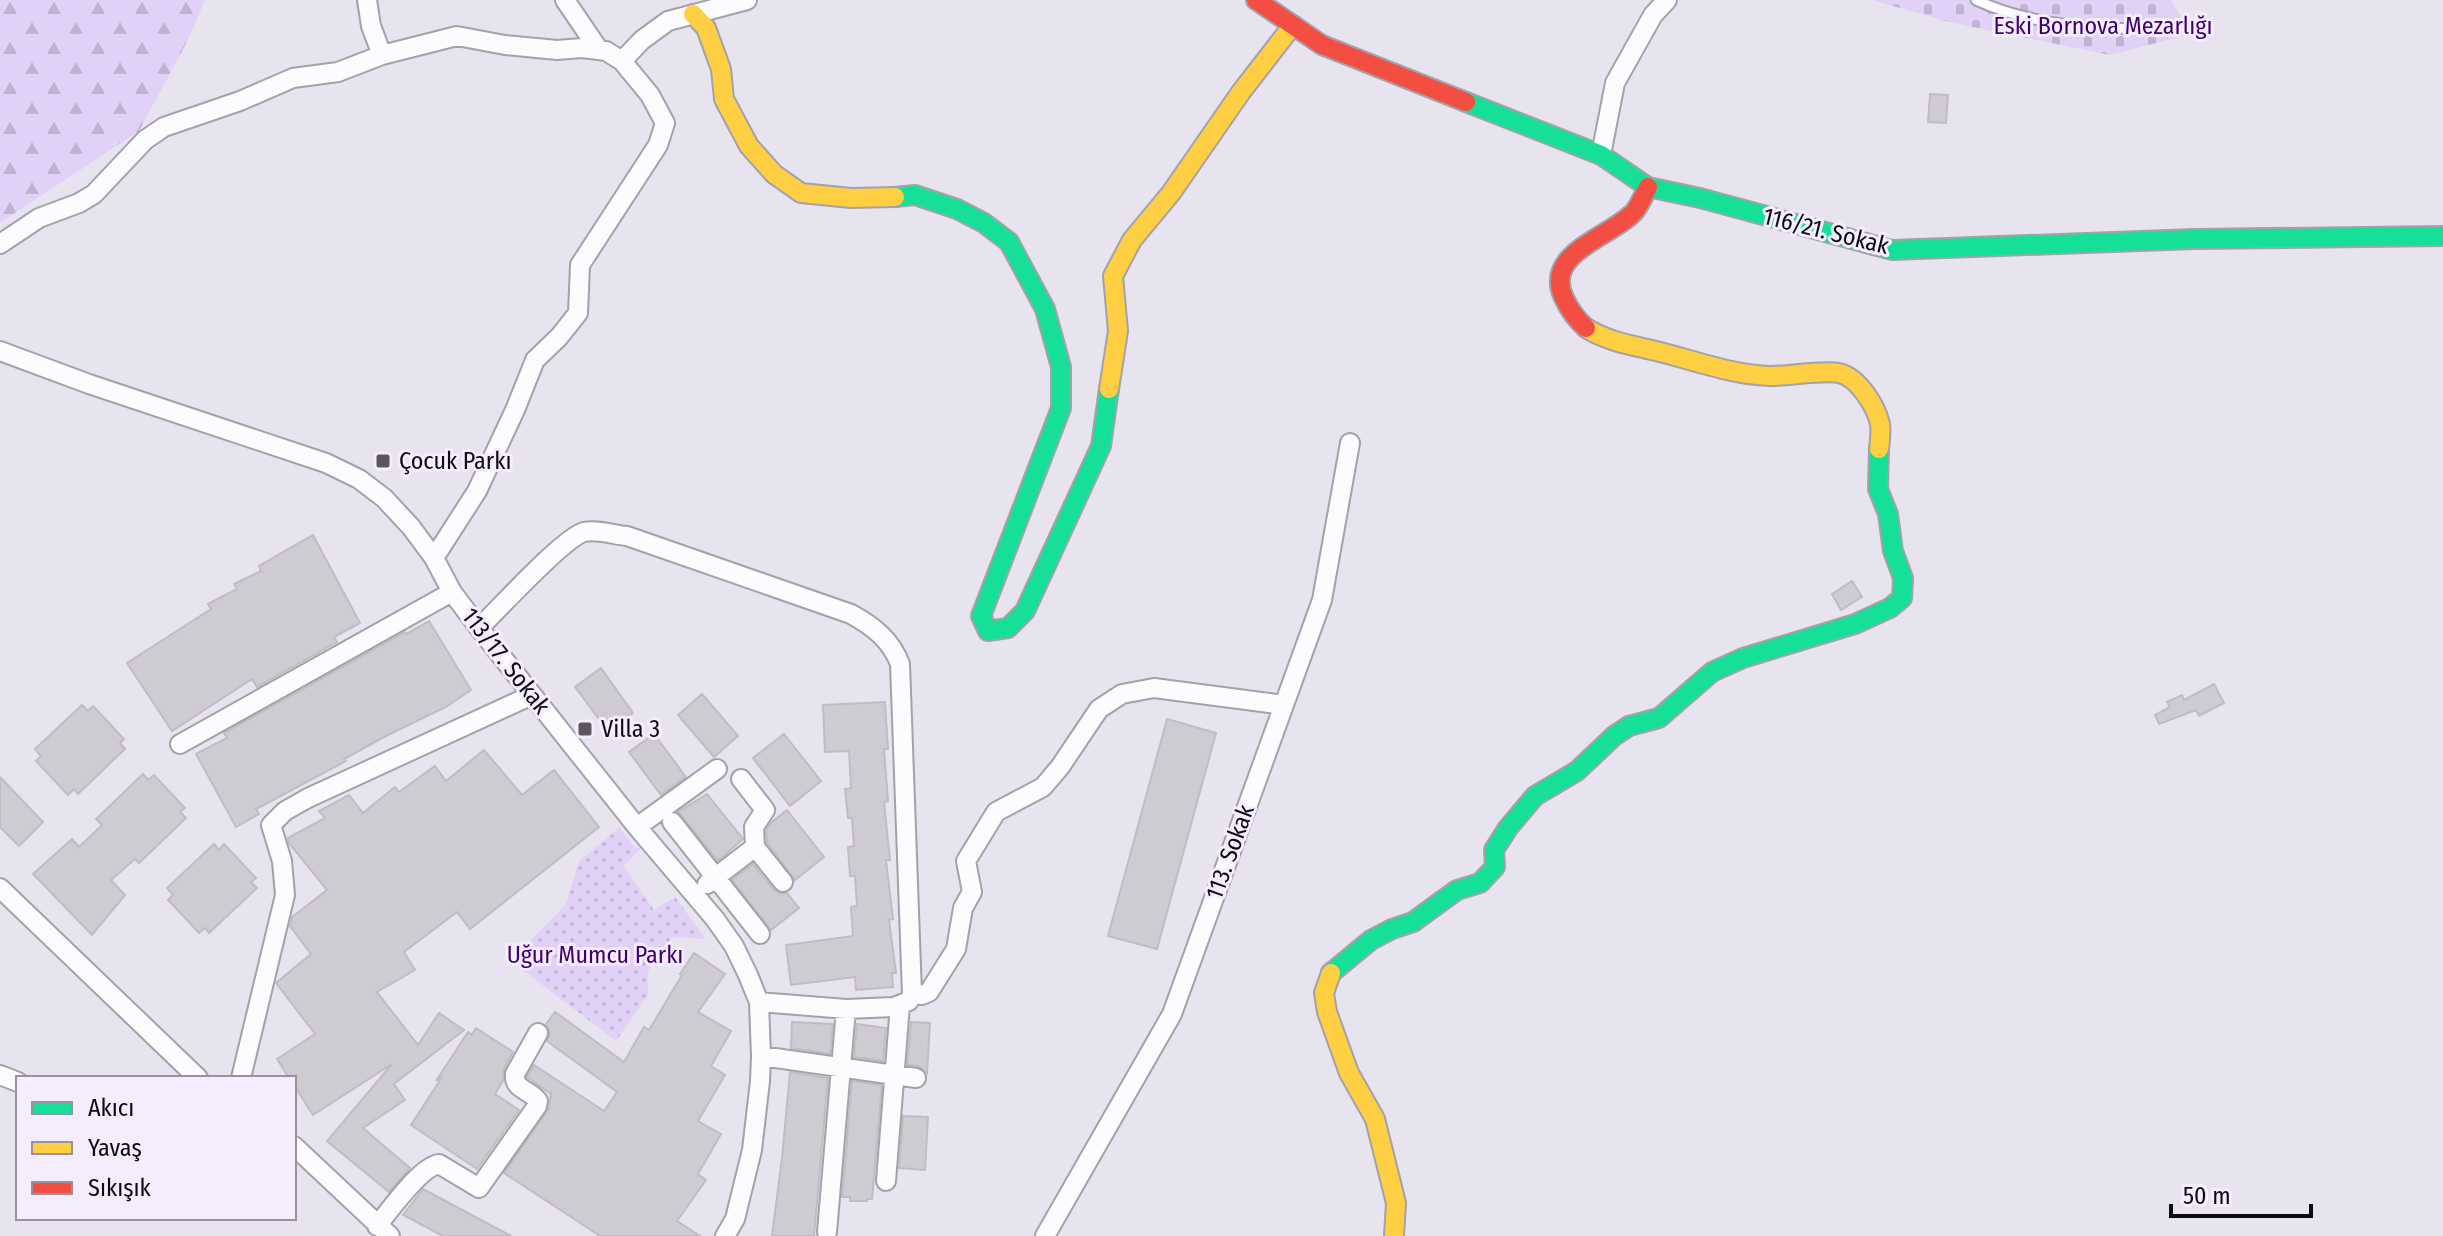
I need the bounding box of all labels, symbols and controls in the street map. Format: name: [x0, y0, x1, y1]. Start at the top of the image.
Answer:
park label: Eski Bornova Mezarlığı: [1993, 12, 2213, 40]
street label: 116/21. Sokak: [1760, 202, 1893, 260]
place label: Çocuk Parkı: [399, 447, 511, 475]
marker: Çocuk Parkı: [374, 452, 392, 470]
street label: 113/17. Sokak: [456, 602, 557, 720]
place label: Villa 3: [601, 715, 660, 743]
marker: Villa 3: [576, 720, 594, 738]
street label: 113. Sokak: [1200, 800, 1260, 903]
park label: Uğur Mumcu Parkı: [507, 941, 683, 969]
legend: [16, 1076, 296, 1220]
text: Akıcı: [88, 1094, 134, 1122]
text: Yavaş: [88, 1134, 142, 1162]
scale bar: [2171, 1168, 2311, 1218]
text: Sıkışık: [88, 1174, 151, 1202]
text: 50 m: [2183, 1182, 2231, 1210]

